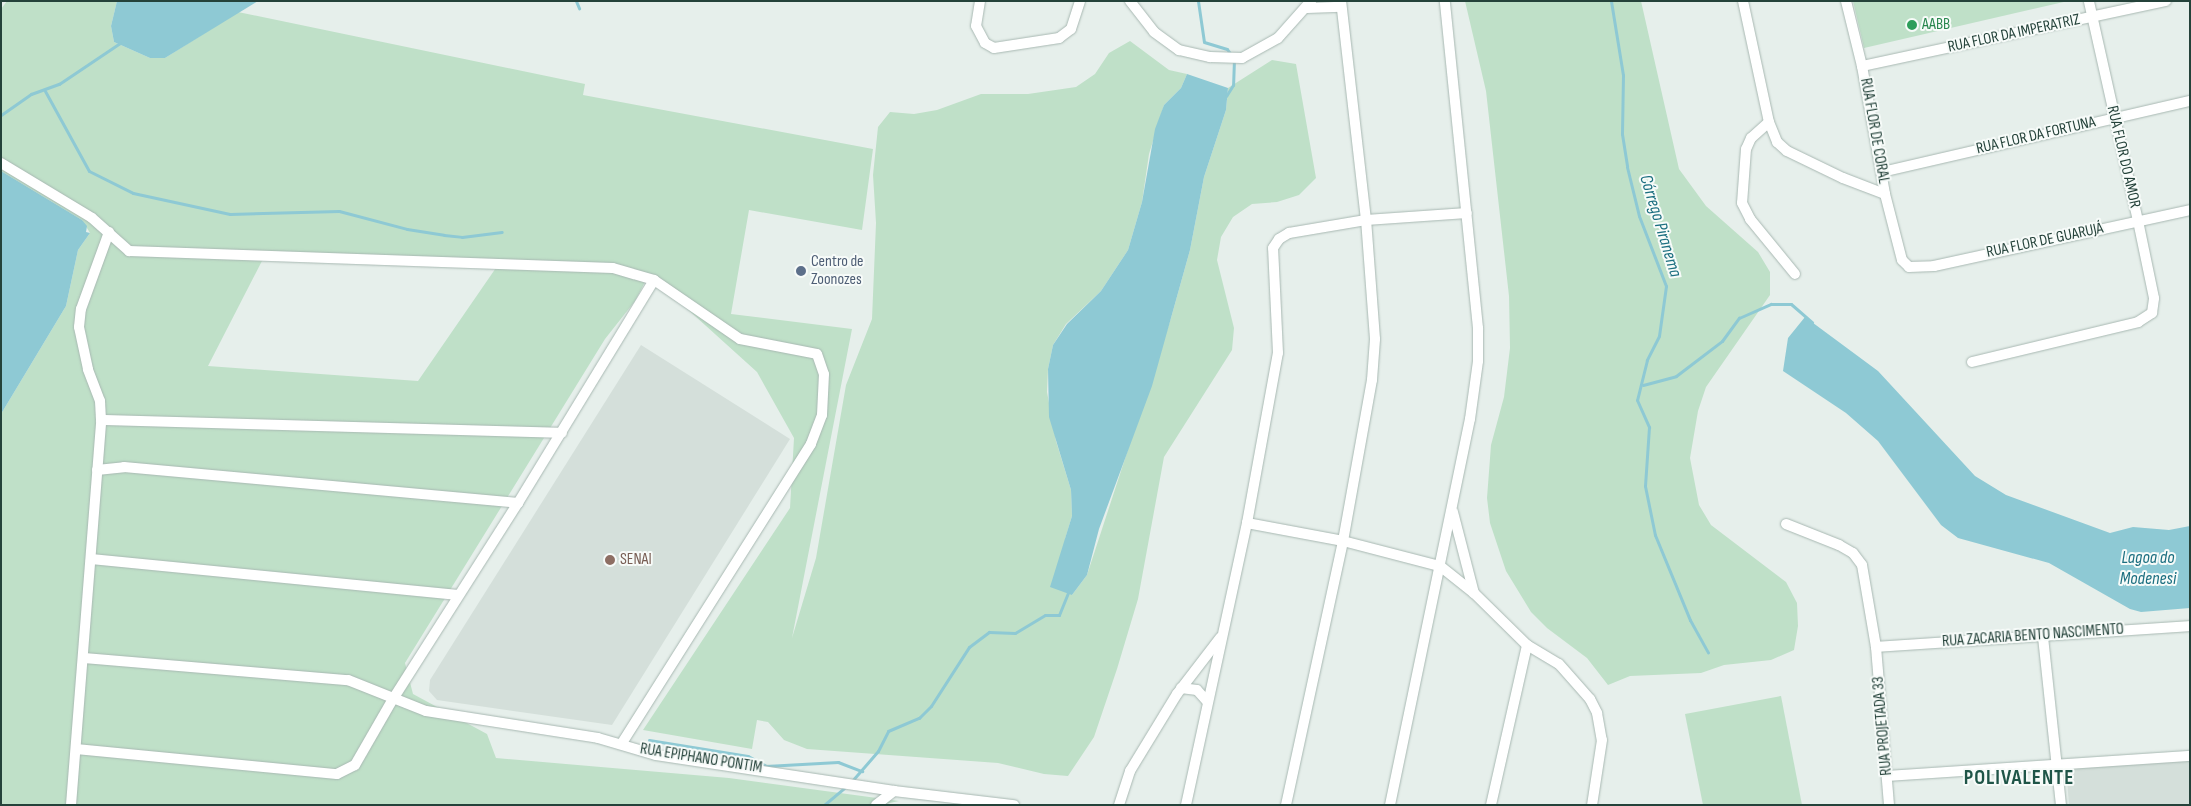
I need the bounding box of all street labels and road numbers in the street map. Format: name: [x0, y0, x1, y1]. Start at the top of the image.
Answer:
street label: RUA FLOR DA IMPERATRIZ: [1946, 11, 2082, 57]
street label: RUA FLOR DE CORAL: [1855, 77, 1893, 185]
street label: RUA FLOR DO AMOR: [2102, 104, 2144, 210]
street label: RUA FLOR DA FORTUNA: [1974, 113, 2098, 159]
street label: RUA FLOR DE GUARUJÁ: [1985, 219, 2105, 263]
street label: RUA ZACARIA BENTO NASCIMENTO: [1941, 620, 2125, 652]
street label: RUA PROJETADA 33: [1869, 676, 1897, 776]
street label: RUA EPIPHANO PONTIM: [639, 740, 763, 778]

